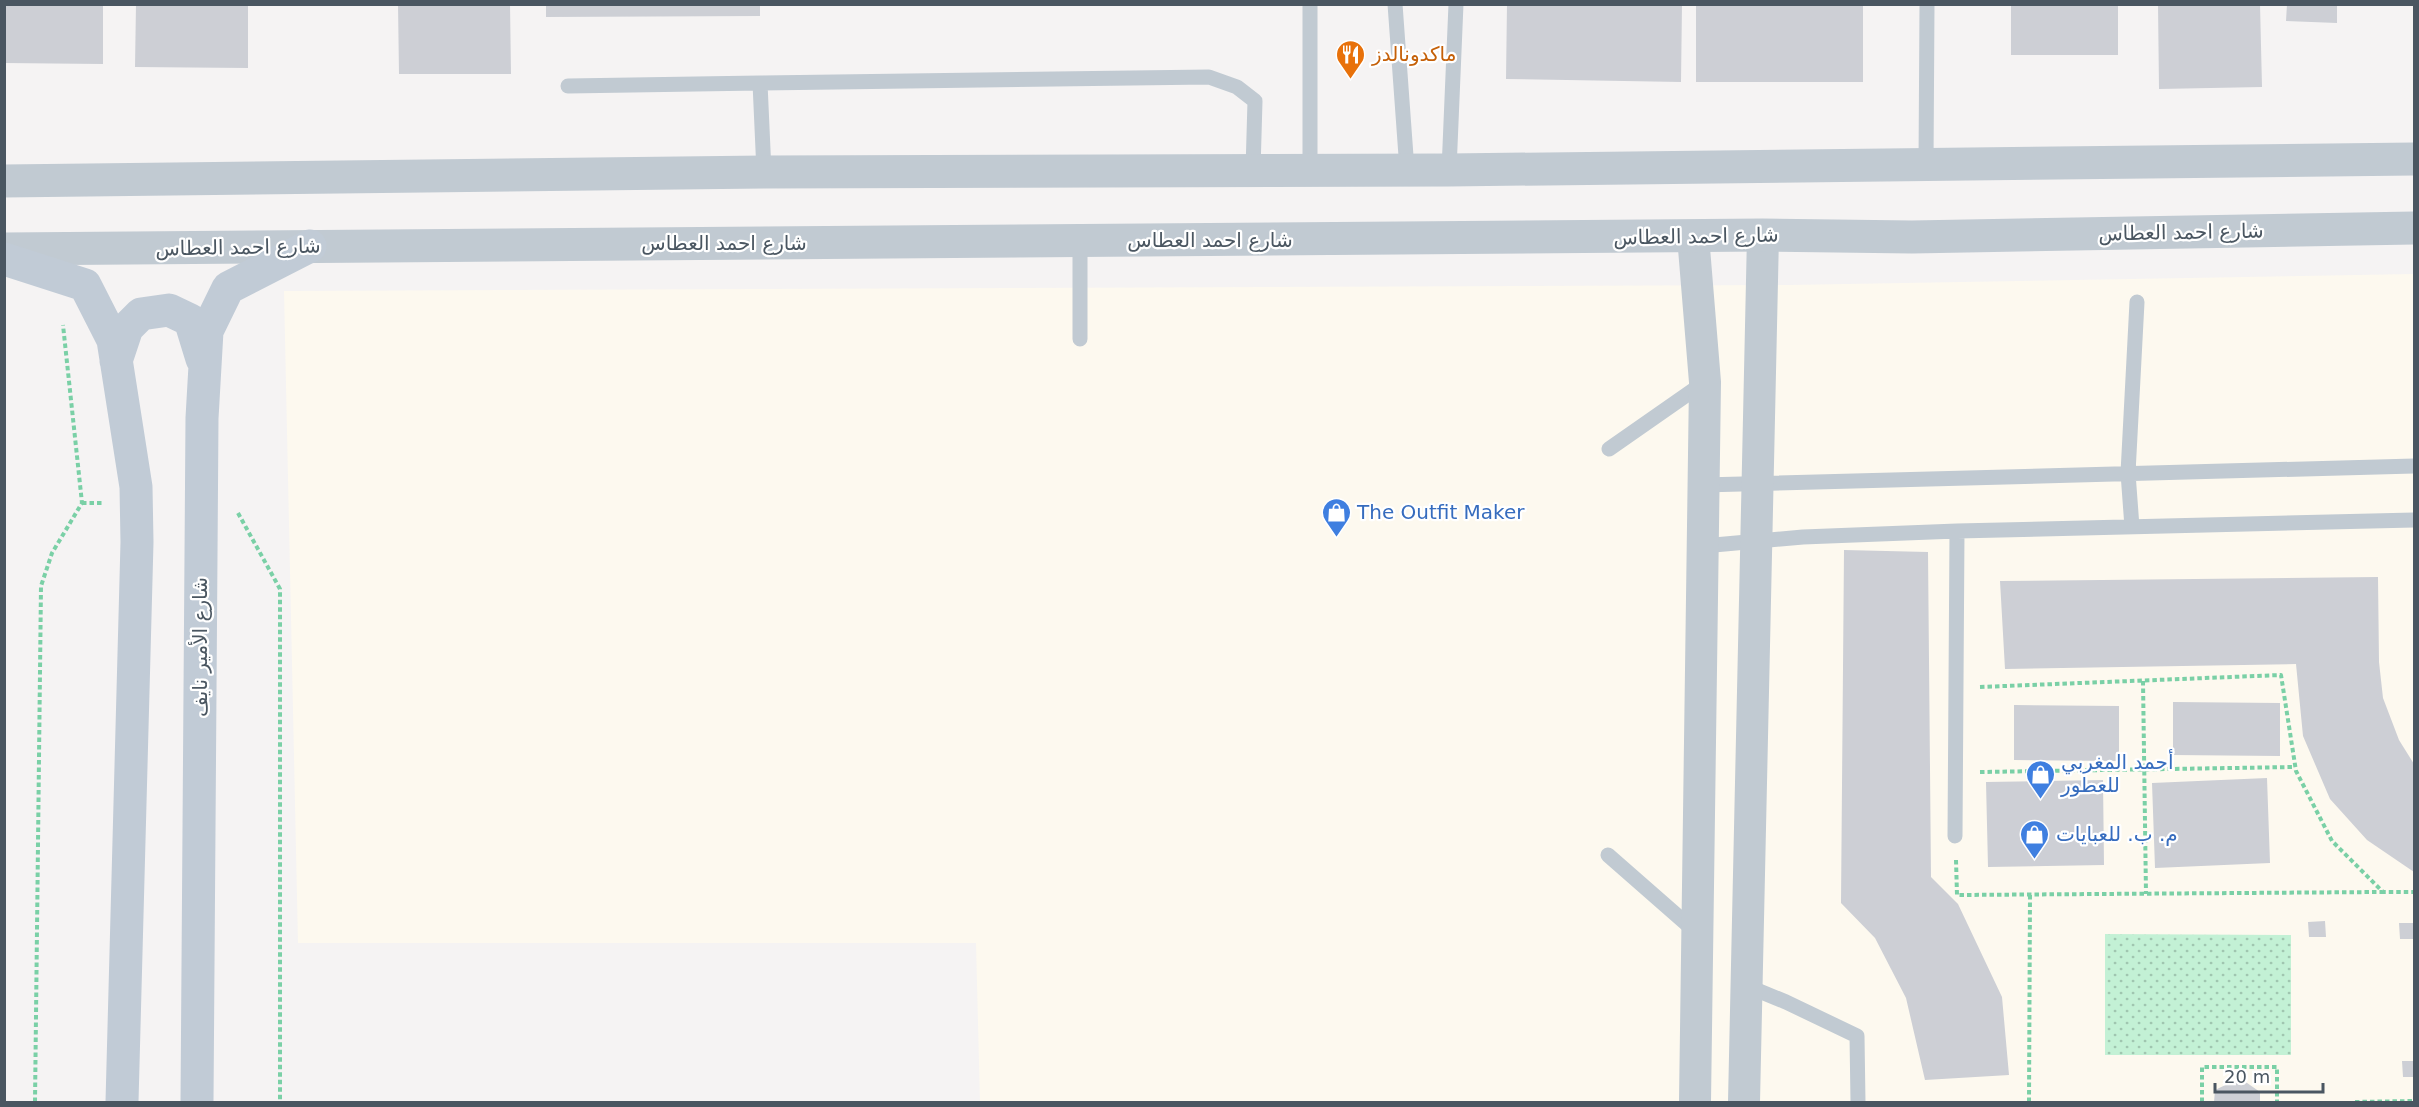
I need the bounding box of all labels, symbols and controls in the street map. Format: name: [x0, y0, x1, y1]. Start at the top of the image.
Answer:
restaurant icon: ماكدونالدز: [1335, 38, 1367, 80]
place label: ماكدونالدز: [1371, 42, 1456, 66]
street label: شارع احمد العطاس: [2098, 219, 2264, 245]
street label: شارع احمد العطاس: [1613, 223, 1779, 249]
street label: شارع احمد العطاس: [1127, 228, 1293, 252]
street label: شارع احمد العطاس: [641, 231, 807, 255]
street label: شارع احمد العطاس: [155, 234, 321, 260]
shop icon: The Outfit Maker: [1320, 496, 1352, 538]
place label: The Outfit Maker: [1356, 500, 1525, 524]
street label: شارع الأمير نايف: [188, 577, 212, 717]
place label: أحمد المغربي للعطور: [2060, 749, 2173, 797]
shop icon: أحمد المغربي للعطور: [2024, 758, 2056, 800]
shop icon: م. ب. للعبايات: [2019, 818, 2051, 860]
place label: م. ب. للعبايات: [2056, 822, 2178, 846]
scale bar: [2215, 1056, 2323, 1094]
text: 20 m: [2224, 1066, 2270, 1087]

